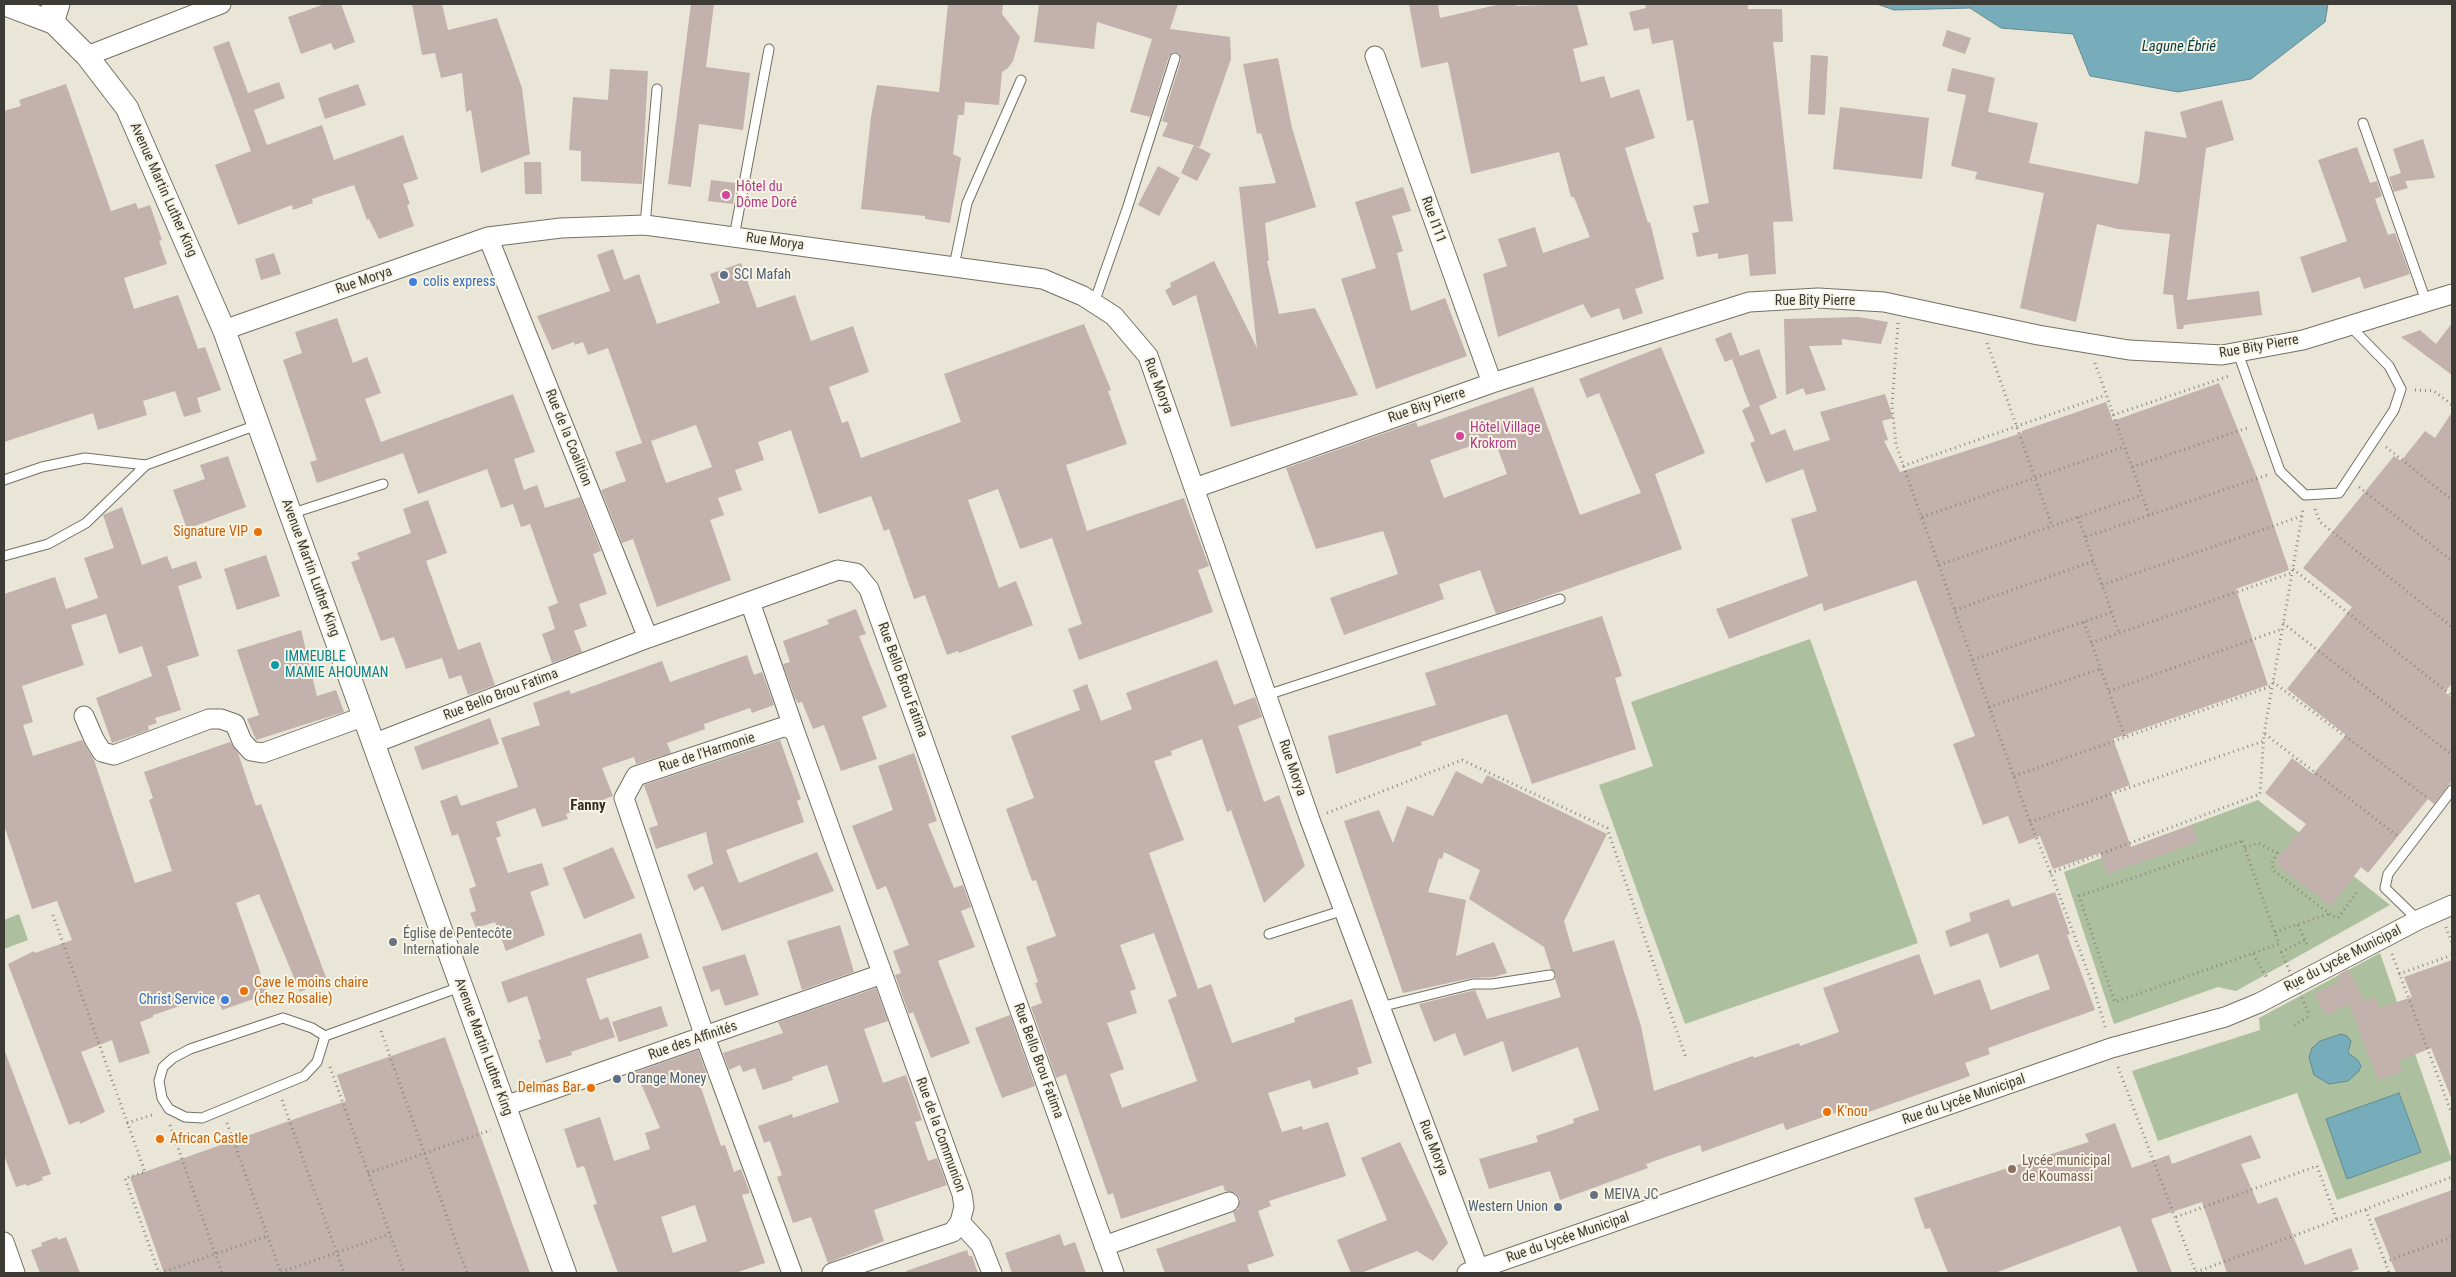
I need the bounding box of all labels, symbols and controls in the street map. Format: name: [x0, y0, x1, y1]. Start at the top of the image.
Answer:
water label: Lagune Ébrié: [2142, 38, 2216, 56]
street label: Avenue Martin Luther King: [126, 120, 200, 260]
place label: Hôtel du Dôme Doré: [736, 179, 797, 212]
marker: Hôtel du Dôme Doré: [720, 189, 732, 201]
street label: Rue I111: [1417, 194, 1449, 246]
street label: Rue Morya: [745, 230, 805, 254]
street label: Rue Morya: [334, 264, 394, 298]
place label: SCI Mafah: [734, 267, 791, 283]
marker: SCI Mafah: [718, 269, 730, 281]
place label: colis express: [423, 274, 496, 290]
marker: colis express: [407, 276, 419, 288]
street label: Rue Bity Pierre: [1775, 293, 1855, 309]
street label: Rue Bity Pierre: [2218, 332, 2300, 362]
street label: Rue Morya: [1140, 356, 1176, 416]
street label: Rue Bity Pierre: [1386, 385, 1468, 427]
street label: Rue de la Coalition: [541, 387, 595, 489]
place label: Hôtel Village Krokrom: [1470, 420, 1540, 452]
marker: Hôtel Village Krokrom: [1454, 430, 1466, 442]
street label: Avenue Martin Luther King: [277, 497, 343, 639]
place label: Signature VIP: [173, 524, 248, 540]
marker: Signature VIP: [252, 526, 264, 538]
street label: Rue Bello Brou Fatima: [873, 620, 931, 740]
place label: IMMEUBLE MAMIE AHOUMAN: [285, 649, 388, 682]
marker: IMMEUBLE MAMIE AHOUMAN: [269, 659, 281, 671]
street label: Rue Bello Brou Fatima: [441, 665, 561, 725]
street label: Rue de l'Harmonie: [657, 730, 757, 776]
street label: Rue Morya: [1275, 738, 1309, 798]
district label: Fanny: [570, 797, 606, 815]
street label: Rue du Lycée Municipal: [2282, 922, 2404, 996]
place label: Église de Pentecôte Internationale: [403, 926, 512, 959]
marker: Église de Pentecôte Internationale: [387, 936, 399, 948]
place label: Cave le moins chaire (chez Rosalie): [254, 975, 368, 1008]
street label: Avenue Martin Luther King: [450, 976, 516, 1118]
marker: Cave le moins chaire (chez Rosalie): [238, 985, 250, 997]
place label: Christ Service: [139, 992, 215, 1008]
marker: Christ Service: [219, 994, 231, 1006]
street label: Rue Bello Brou Fatima: [1009, 1001, 1067, 1121]
street label: Rue des Affinités: [646, 1018, 740, 1064]
place label: Orange Money: [627, 1071, 706, 1087]
street label: Rue du Lycée Municipal: [1900, 1071, 2028, 1129]
marker: Orange Money: [611, 1073, 623, 1085]
street label: Rue de la Communion: [912, 1076, 968, 1194]
place label: Delmas Bar: [518, 1080, 581, 1096]
marker: Delmas Bar: [585, 1082, 597, 1094]
place label: K'nou: [1837, 1104, 1868, 1120]
marker: K'nou: [1821, 1106, 1833, 1118]
street label: Rue Morya: [1415, 1118, 1451, 1178]
place label: African Castle: [170, 1131, 248, 1147]
marker: African Castle: [154, 1133, 166, 1145]
place label: Lycée municipal de Koumassi: [2022, 1153, 2110, 1186]
marker: Lycée municipal de Koumassi: [2006, 1163, 2018, 1175]
place label: MEIVA JC: [1604, 1187, 1658, 1203]
marker: MEIVA JC: [1588, 1189, 1600, 1201]
place label: Western Union: [1468, 1199, 1548, 1215]
marker: Western Union: [1552, 1201, 1564, 1213]
street label: Rue du Lycée Municipal: [1504, 1209, 1632, 1267]

